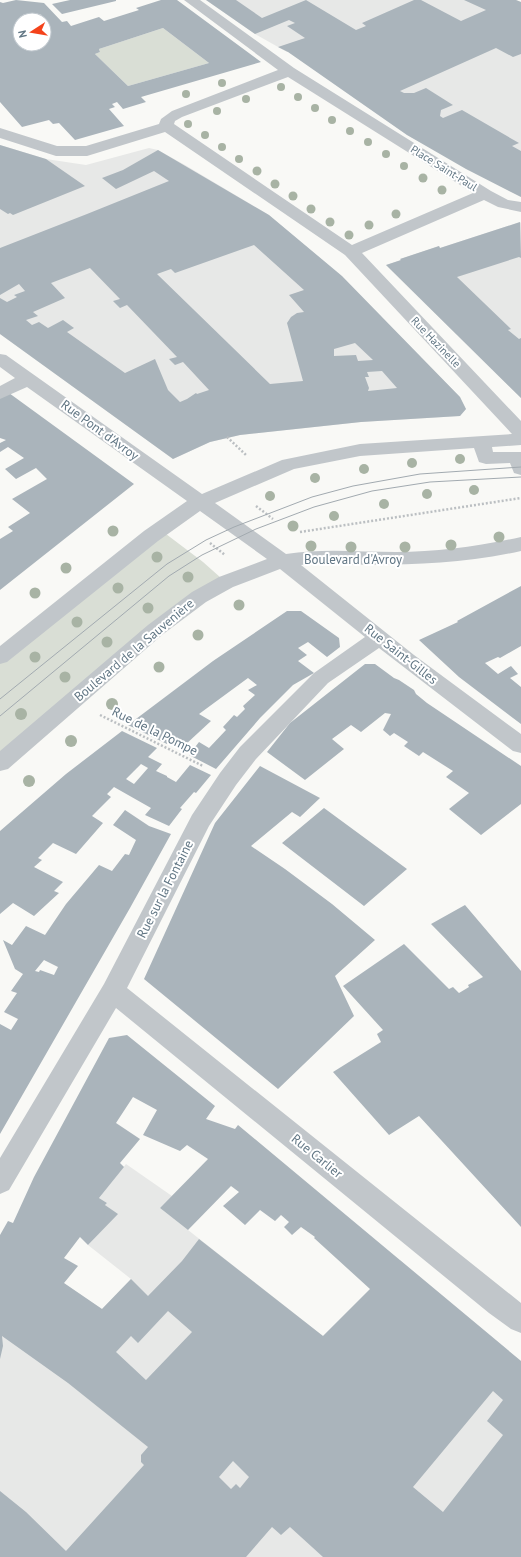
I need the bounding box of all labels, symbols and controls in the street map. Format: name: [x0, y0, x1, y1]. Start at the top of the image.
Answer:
north arrow: [12, 12, 52, 52]
text: N: [15, 29, 30, 39]
street label: Place Saint-Paul: [408, 142, 481, 194]
street label: Rue Hazinelle: [408, 314, 464, 371]
street label: Rue Pont d'Avroy: [58, 396, 142, 464]
street label: Boulevard d'Avroy: [304, 551, 402, 568]
street label: Boulevard de la Sauvenière: [71, 595, 197, 705]
street label: Rue Saint-Gilles: [361, 620, 441, 688]
street label: Rue de la Pompe: [109, 703, 201, 759]
street label: Rue sur la Fontaine: [133, 837, 197, 941]
street label: Rue Carlier: [288, 1130, 347, 1182]

